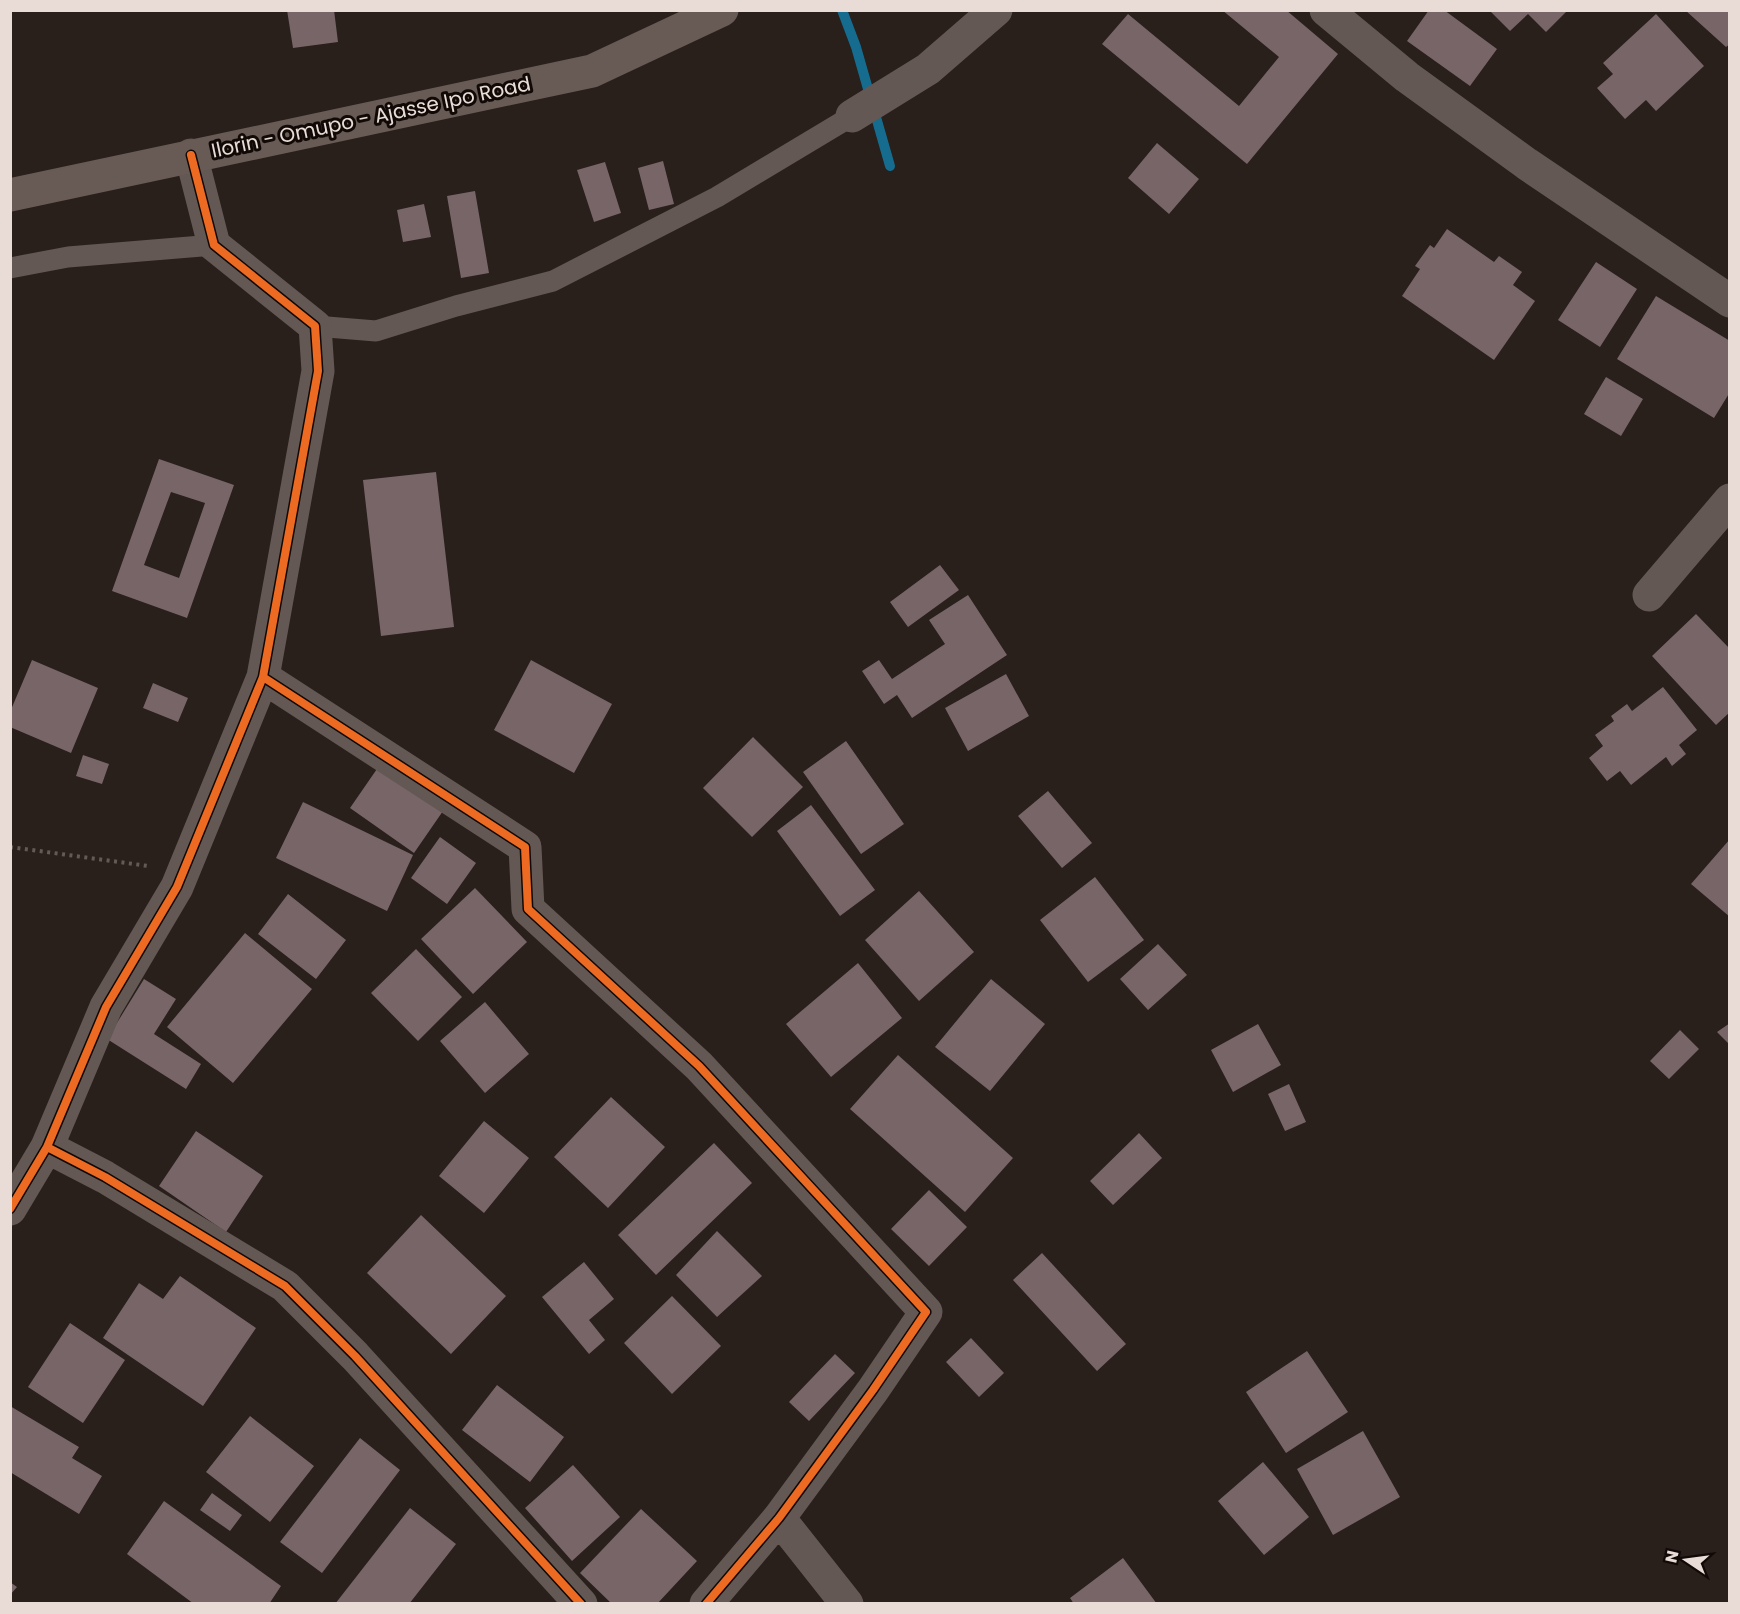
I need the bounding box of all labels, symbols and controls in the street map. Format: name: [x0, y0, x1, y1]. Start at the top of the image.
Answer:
street label: Ilorin - Omupo - Ajasse Ipo Road: [209, 69, 533, 165]
north arrow: [1656, 1530, 1716, 1590]
text: N: [1659, 1548, 1684, 1565]

